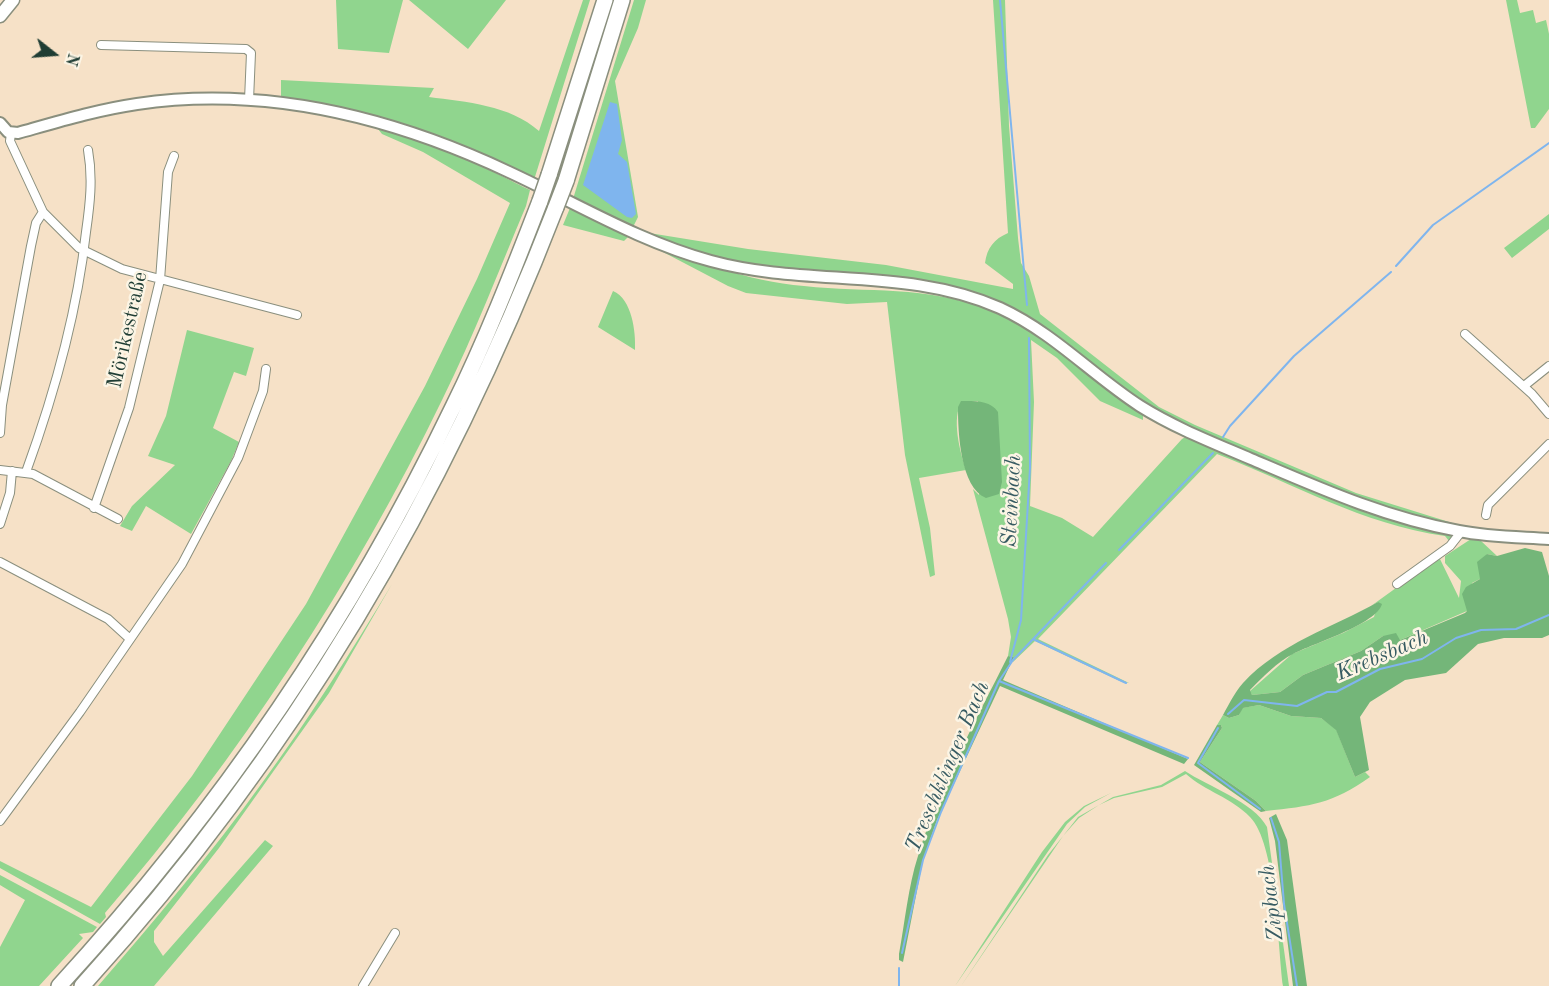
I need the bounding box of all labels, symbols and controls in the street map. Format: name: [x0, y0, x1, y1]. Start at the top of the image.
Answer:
north arrow: [24, 24, 84, 84]
text: N: [62, 51, 81, 67]
street label: Mörikestraße: [102, 269, 154, 391]
water label: Steinbach: [996, 454, 1028, 548]
water label: Krebsbach: [1332, 625, 1432, 687]
water label: Treschklinger Bach: [900, 677, 996, 857]
water label: Zipbach: [1254, 863, 1290, 943]

